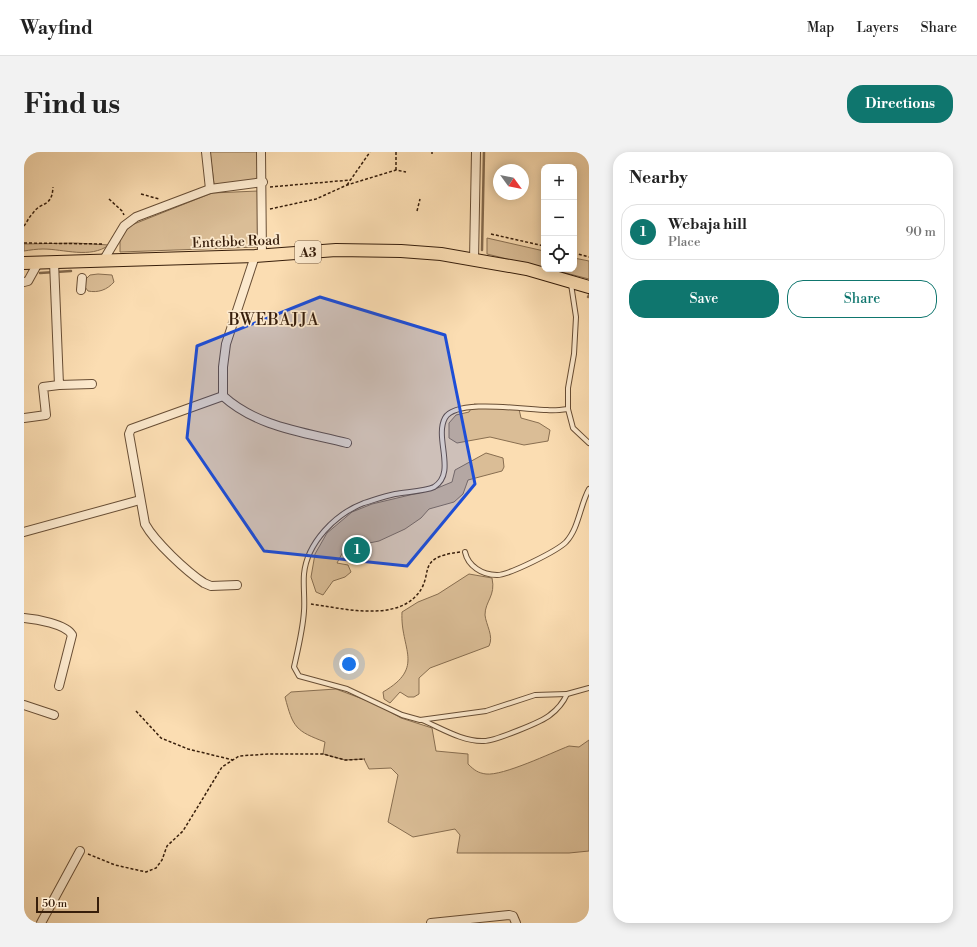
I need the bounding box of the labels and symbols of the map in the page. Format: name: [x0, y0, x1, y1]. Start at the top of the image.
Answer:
north arrow: [493, 164, 529, 200]
street label: Entebbe Road: [192, 231, 281, 253]
road number: A3: [295, 241, 321, 263]
district label: BWEBAJJA: [227, 310, 320, 330]
pin: 1: [344, 535, 370, 565]
your location: [339, 654, 359, 674]
scale bar: [36, 895, 99, 914]

